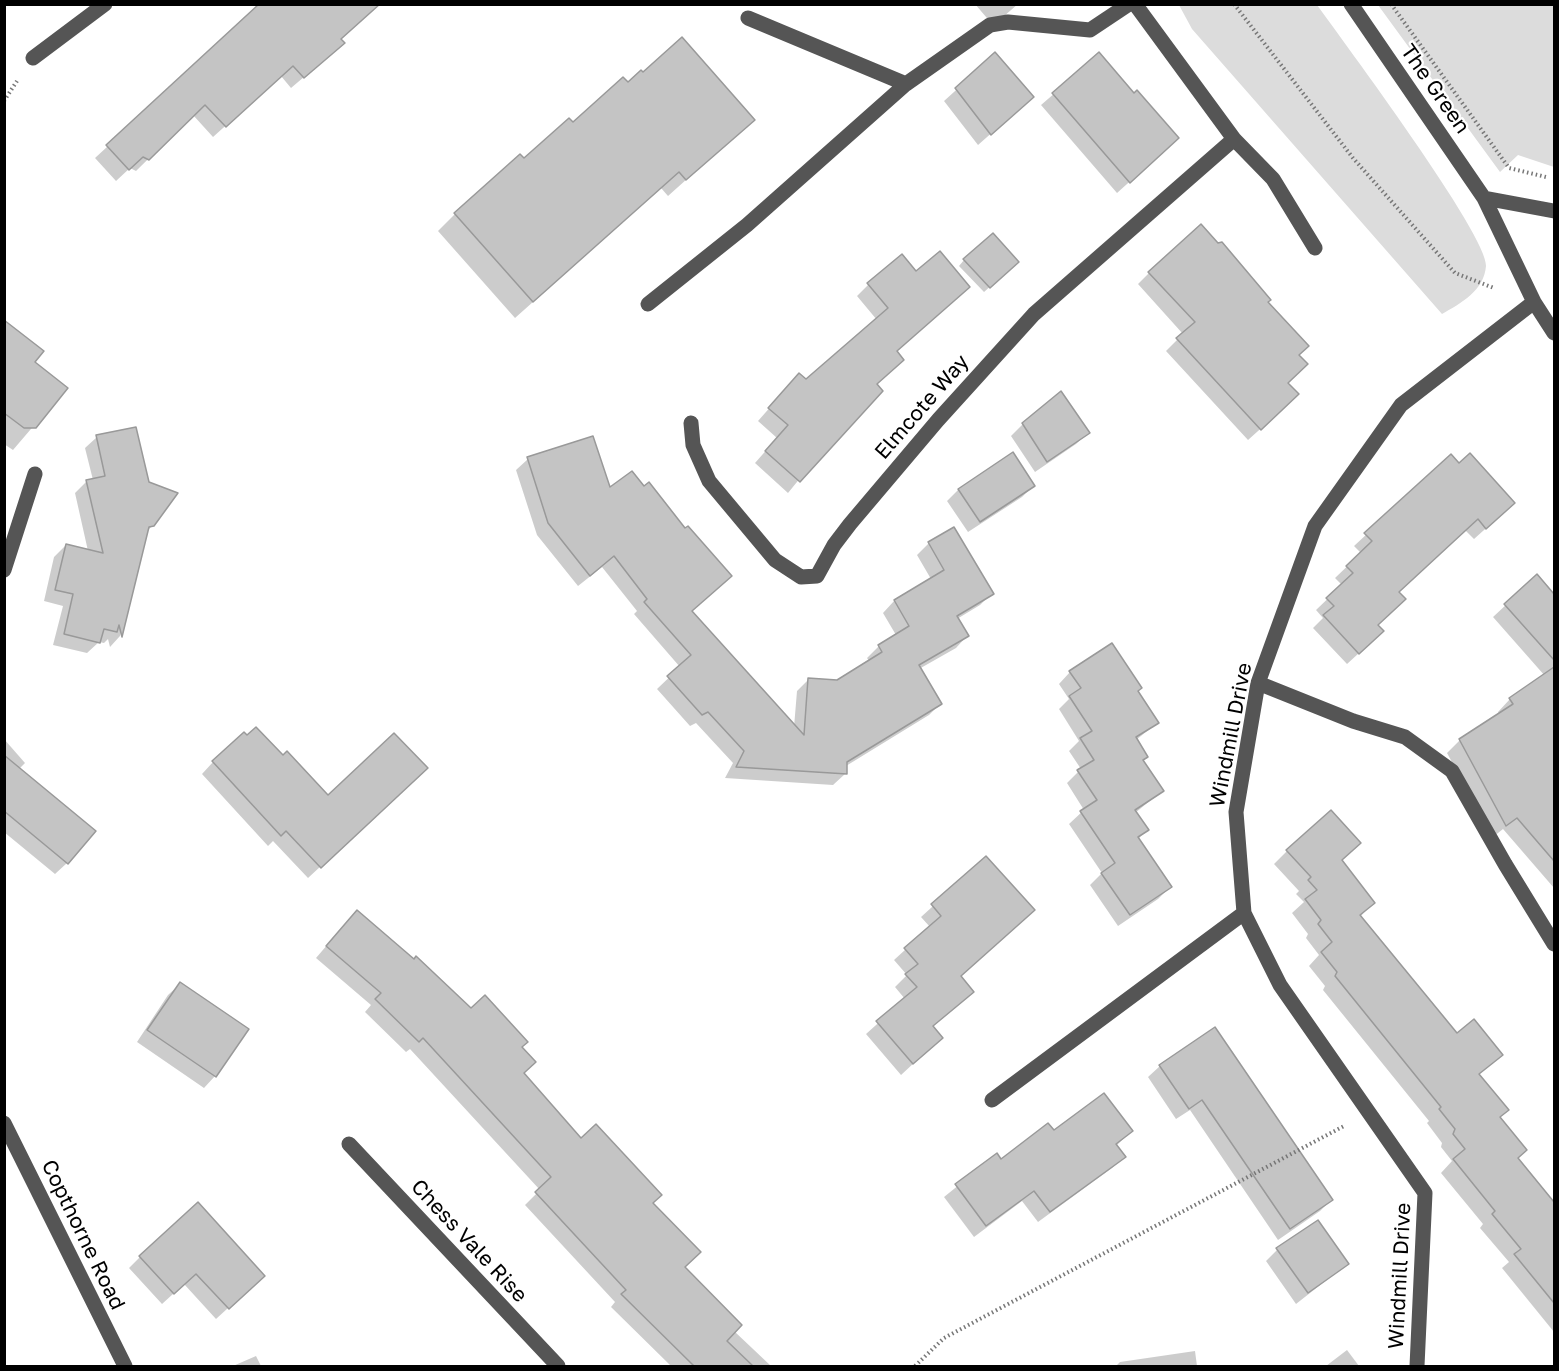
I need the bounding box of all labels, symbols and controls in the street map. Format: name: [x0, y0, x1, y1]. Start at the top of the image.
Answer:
street label: The Green: [1395, 39, 1475, 139]
street label: Elmcote Way: [870, 349, 974, 465]
street label: Windmill Drive: [1205, 661, 1257, 809]
street label: Copthorne Road: [36, 1156, 130, 1314]
street label: Chess Vale Rise: [406, 1174, 532, 1308]
street label: Windmill Drive: [1384, 1202, 1416, 1350]

